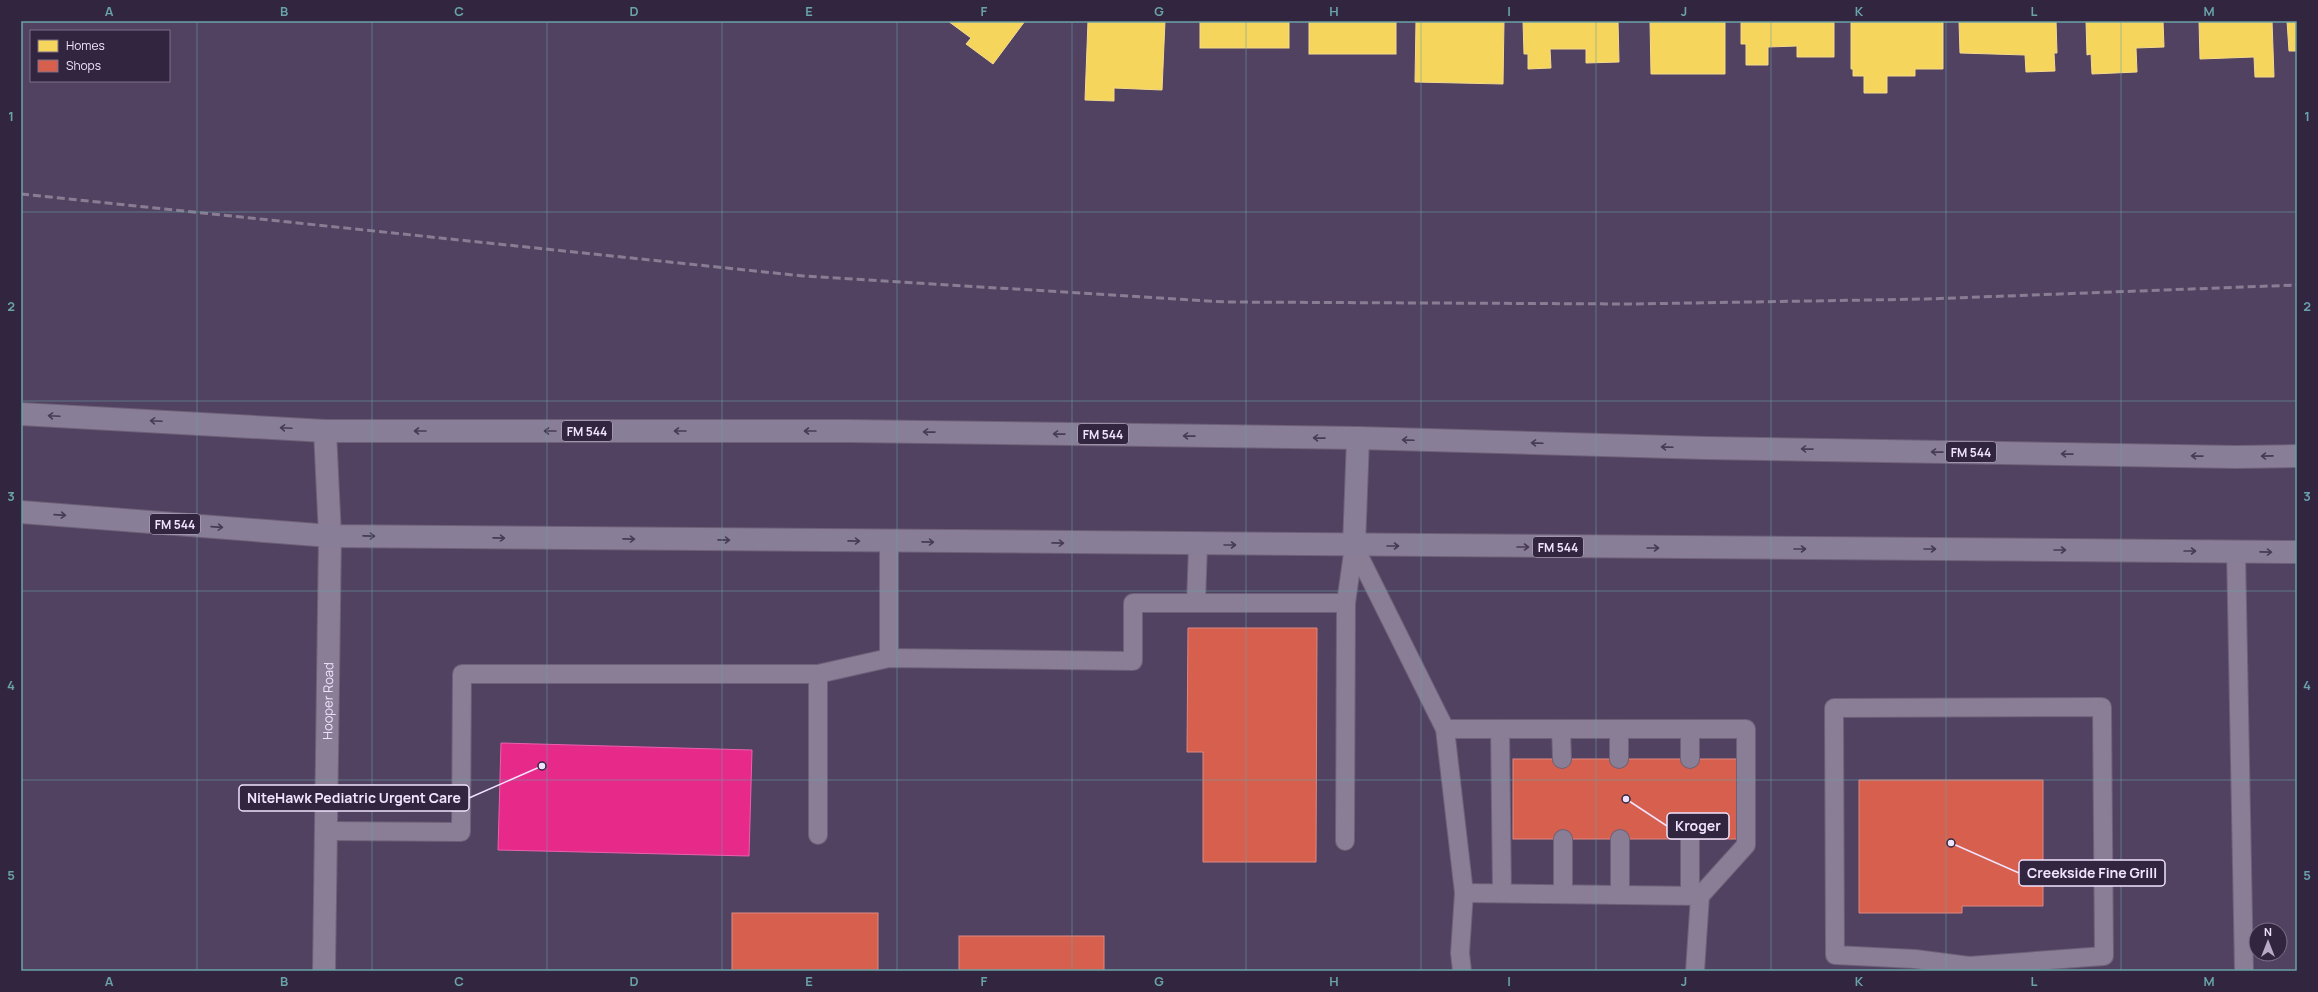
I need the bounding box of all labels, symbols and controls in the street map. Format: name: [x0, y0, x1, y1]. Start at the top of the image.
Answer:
text: A: [105, 2, 114, 20]
text: B: [280, 2, 288, 20]
text: C: [454, 2, 464, 20]
text: D: [629, 2, 639, 20]
text: E: [805, 2, 813, 20]
text: F: [981, 2, 988, 20]
text: G: [1154, 2, 1164, 20]
text: H: [1329, 2, 1339, 20]
text: I: [1507, 2, 1511, 20]
text: J: [1681, 2, 1687, 20]
text: K: [1855, 2, 1864, 20]
text: L: [2031, 2, 2038, 20]
text: M: [2203, 2, 2215, 20]
legend: [30, 30, 170, 82]
text: Homes: [66, 37, 105, 54]
text: Shops: [66, 57, 101, 74]
text: 1: [8, 107, 14, 125]
text: 1: [2304, 107, 2310, 125]
text: 2: [7, 297, 15, 315]
text: 2: [2303, 297, 2311, 315]
one-way arrow: [48, 412, 61, 419]
one-way arrow: [150, 418, 163, 425]
road number: FM 544: [562, 421, 612, 441]
road number: FM 544: [1078, 424, 1128, 444]
one-way arrow: [280, 425, 293, 432]
one-way arrow: [414, 427, 427, 435]
one-way arrow: [544, 427, 557, 435]
one-way arrow: [674, 427, 687, 435]
one-way arrow: [804, 427, 817, 435]
one-way arrow: [923, 428, 936, 436]
one-way arrow: [1053, 430, 1066, 438]
one-way arrow: [1183, 432, 1196, 440]
one-way arrow: [1313, 434, 1326, 442]
one-way arrow: [1402, 436, 1415, 444]
one-way arrow: [1531, 439, 1544, 447]
road number: FM 544: [1946, 442, 1996, 462]
one-way arrow: [1661, 443, 1674, 450]
one-way arrow: [1801, 446, 1814, 453]
one-way arrow: [1931, 448, 1944, 456]
one-way arrow: [2061, 450, 2074, 458]
one-way arrow: [2191, 452, 2204, 460]
one-way arrow: [2261, 452, 2274, 460]
text: 3: [7, 487, 15, 505]
text: 3: [2303, 487, 2311, 505]
one-way arrow: [53, 512, 66, 519]
road number: FM 544: [150, 514, 200, 534]
one-way arrow: [210, 524, 223, 531]
one-way arrow: [362, 532, 375, 540]
one-way arrow: [492, 534, 505, 541]
one-way arrow: [622, 535, 635, 543]
one-way arrow: [717, 536, 730, 544]
one-way arrow: [847, 537, 860, 545]
road number: FM 544: [1533, 537, 1583, 557]
one-way arrow: [921, 538, 934, 546]
one-way arrow: [1051, 539, 1064, 547]
one-way arrow: [1223, 541, 1236, 549]
one-way arrow: [1386, 542, 1399, 550]
one-way arrow: [1516, 543, 1529, 551]
one-way arrow: [1646, 544, 1659, 552]
one-way arrow: [1793, 545, 1806, 553]
one-way arrow: [1923, 546, 1936, 553]
one-way arrow: [2053, 546, 2066, 554]
one-way arrow: [2183, 547, 2196, 555]
one-way arrow: [2259, 548, 2272, 556]
street label: Hooper Road: [318, 662, 337, 740]
text: 4: [7, 676, 15, 694]
text: 4: [2303, 676, 2311, 694]
callout: NiteHawk Pediatric Urgent Care: [239, 785, 469, 811]
text: NiteHawk Pediatric Urgent Care: [247, 788, 461, 807]
callout: Kroger: [1667, 813, 1729, 839]
text: Kroger: [1675, 816, 1721, 835]
callout: Creekside Fine Grill: [2019, 860, 2165, 886]
text: Creekside Fine Grill: [2027, 863, 2157, 882]
text: 5: [7, 866, 15, 884]
text: 5: [2303, 866, 2311, 884]
north arrow: [2248, 922, 2288, 962]
text: N: [2264, 924, 2272, 939]
text: A: [105, 972, 114, 990]
text: B: [280, 972, 288, 990]
text: C: [454, 972, 464, 990]
text: D: [629, 972, 639, 990]
text: E: [805, 972, 813, 990]
text: F: [981, 972, 988, 990]
text: G: [1154, 972, 1164, 990]
text: H: [1329, 972, 1339, 990]
text: I: [1507, 972, 1511, 990]
text: J: [1681, 972, 1687, 990]
text: K: [1855, 972, 1864, 990]
text: L: [2031, 972, 2038, 990]
text: M: [2203, 972, 2215, 990]

